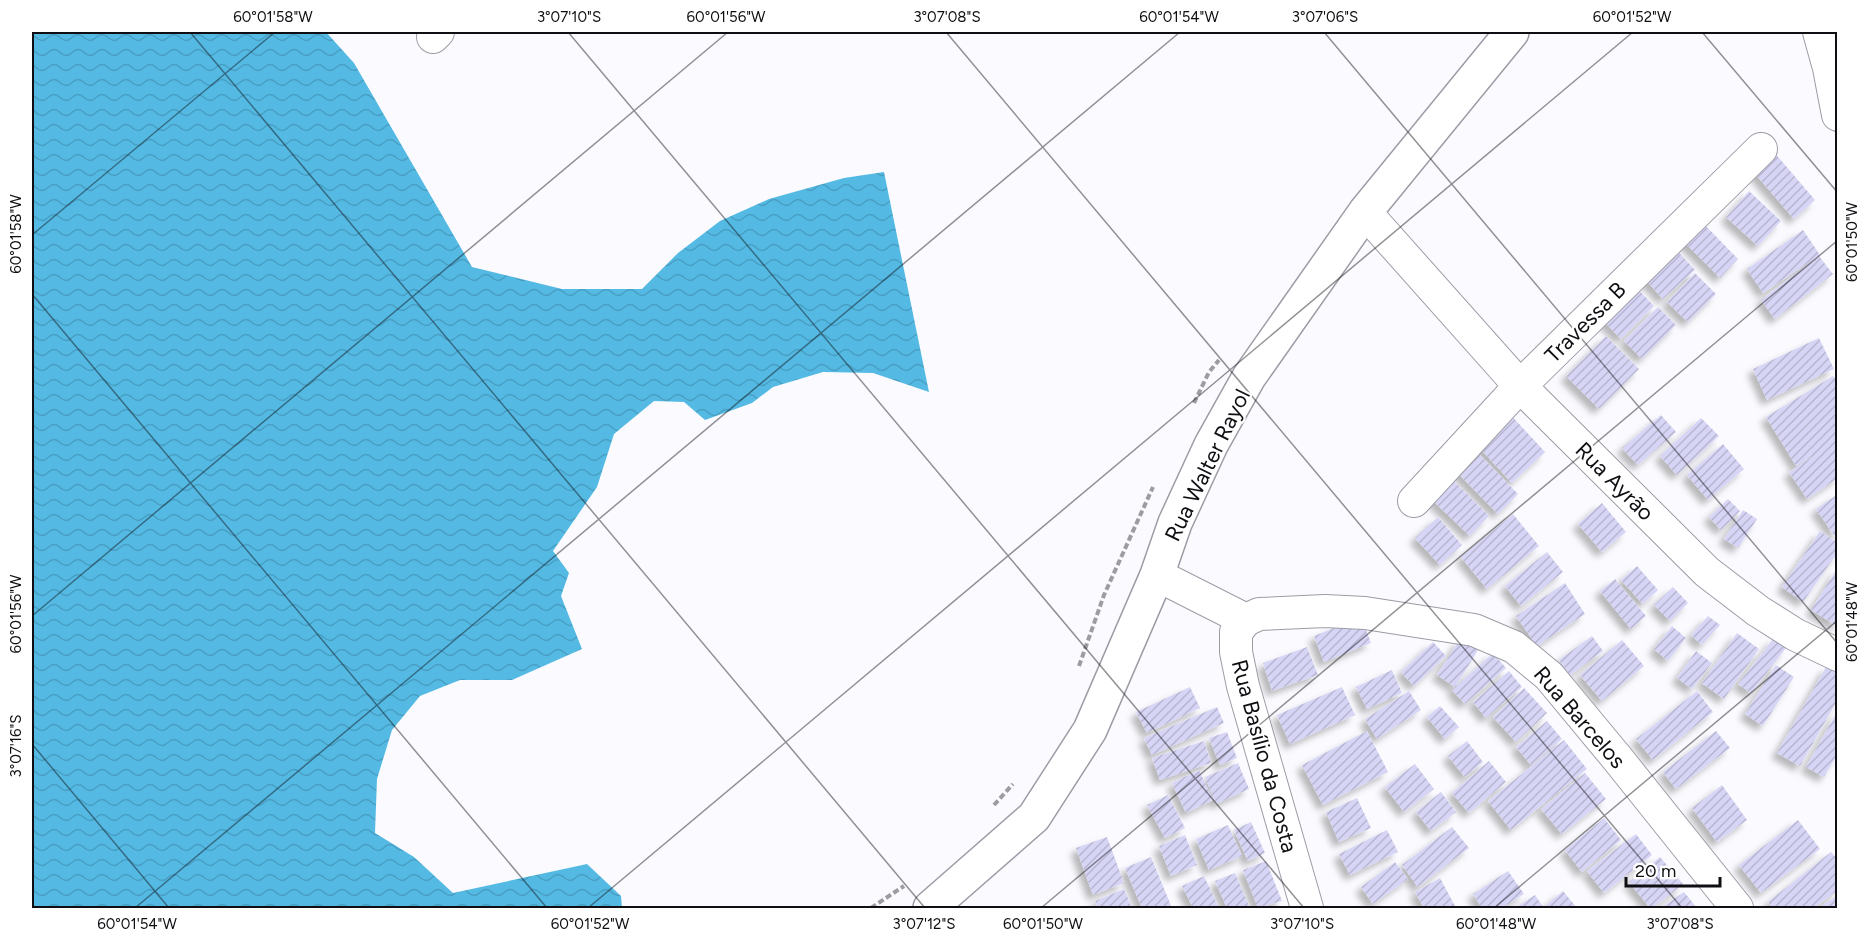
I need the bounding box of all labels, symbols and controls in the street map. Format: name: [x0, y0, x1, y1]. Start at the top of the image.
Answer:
text: 60°01'58"W: [233, 8, 313, 26]
text: 3°07'10"S: [537, 8, 601, 26]
text: 60°01'56"W: [687, 8, 766, 26]
text: 3°07'08"S: [913, 8, 981, 26]
text: 60°01'54"W: [1139, 8, 1219, 26]
text: 3°07'06"S: [1292, 8, 1358, 26]
text: 60°01'52"W: [1593, 8, 1672, 26]
text: 60°01'58"W: [7, 194, 25, 274]
text: 60°01'50"W: [1843, 201, 1861, 282]
street label: Travessa B: [1539, 276, 1631, 368]
street label: Rua Walter Rayol: [1159, 385, 1256, 546]
street label: Rua Ayrão: [1570, 436, 1660, 526]
text: 60°01'56"W: [7, 574, 25, 653]
text: 60°01'48"W: [1843, 581, 1861, 662]
street label: Rua Basílio da Costa: [1226, 657, 1303, 856]
street label: Rua Barcelos: [1528, 661, 1631, 774]
text: 3°07'16"S: [7, 714, 25, 778]
scale bar: [1626, 850, 1720, 888]
text: 20 m: [1635, 860, 1676, 882]
text: 60°01'54"W: [97, 915, 177, 933]
text: 60°01'52"W: [551, 915, 630, 933]
text: 3°07'12"S: [893, 915, 955, 933]
text: 60°01'50"W: [1003, 915, 1084, 933]
text: 3°07'10"S: [1270, 915, 1334, 933]
text: 60°01'48"W: [1456, 915, 1537, 933]
text: 3°07'08"S: [1646, 915, 1714, 933]

